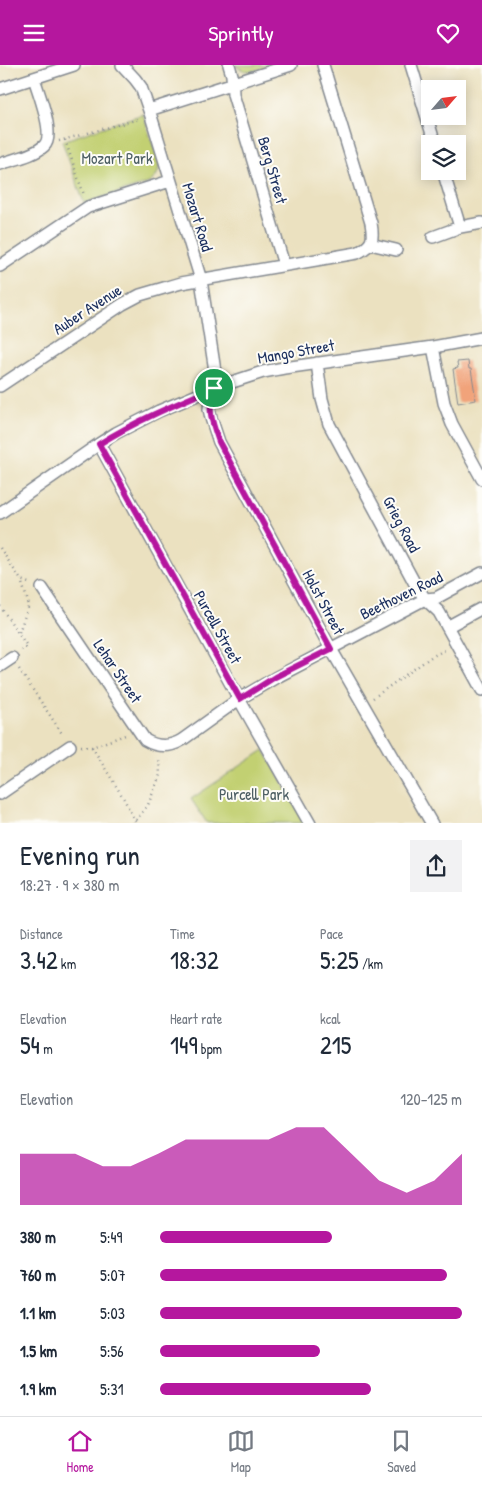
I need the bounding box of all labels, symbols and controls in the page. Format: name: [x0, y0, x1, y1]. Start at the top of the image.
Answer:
text: Sprintly: [208, 18, 274, 48]
icon: menu: [20, 19, 48, 47]
icon: heart: [434, 19, 462, 47]
north arrow: [421, 80, 466, 125]
map controls: [421, 80, 466, 180]
street label: Berg Street: [253, 134, 293, 207]
button: layers: [421, 135, 466, 180]
park label: Mozart Park: [81, 147, 153, 169]
street label: Mozart Road: [177, 180, 219, 254]
street label: Auber Avenue: [48, 278, 126, 339]
street label: Mango Street: [256, 333, 337, 369]
pin: [193, 367, 235, 409]
icon: arrive: [200, 374, 228, 402]
street label: Grieg Road: [378, 492, 426, 556]
street label: Holst Street: [298, 566, 351, 639]
street label: Beethoven Road: [356, 566, 446, 624]
street label: Purcell Street: [189, 586, 247, 668]
street label: Lehar Street: [89, 635, 148, 708]
park label: Purcell Park: [219, 783, 289, 805]
text: Evening run: [20, 836, 140, 874]
button: share: [410, 840, 462, 892]
text: 18:27 · 9 × 380 m: [20, 874, 119, 896]
text: Distance: [20, 924, 63, 943]
text: Time: [170, 924, 195, 943]
text: Pace: [320, 924, 343, 943]
text: 3.42: [20, 943, 58, 977]
text: 18:32: [170, 943, 219, 977]
text: 5:25: [320, 943, 359, 977]
text: km: [58, 954, 76, 973]
text: /km: [359, 954, 383, 973]
text: Elevation: [20, 1009, 67, 1028]
text: Heart rate: [170, 1009, 222, 1028]
text: kcal: [320, 1009, 340, 1028]
text: 54: [20, 1028, 40, 1062]
text: 149: [170, 1028, 198, 1062]
text: 215: [320, 1028, 351, 1062]
text: m: [40, 1039, 53, 1058]
text: bpm: [198, 1039, 222, 1058]
text: Elevation: [20, 1088, 73, 1110]
text: 120–125 m: [400, 1088, 462, 1110]
text: 380 m: [20, 1226, 56, 1248]
text: 5:49: [100, 1226, 122, 1248]
text: 760 m: [20, 1264, 56, 1286]
text: 5:07: [100, 1264, 126, 1286]
text: 1.1 km: [20, 1302, 56, 1324]
text: 5:03: [100, 1302, 125, 1324]
text: 1.5 km: [20, 1340, 57, 1362]
text: 5:56: [100, 1340, 124, 1362]
text: 1.9 km: [20, 1378, 56, 1400]
text: 5:31: [100, 1378, 123, 1400]
tab: Home: [66, 1427, 94, 1476]
tab: Map: [227, 1427, 255, 1476]
tab: Saved: [387, 1427, 416, 1476]

